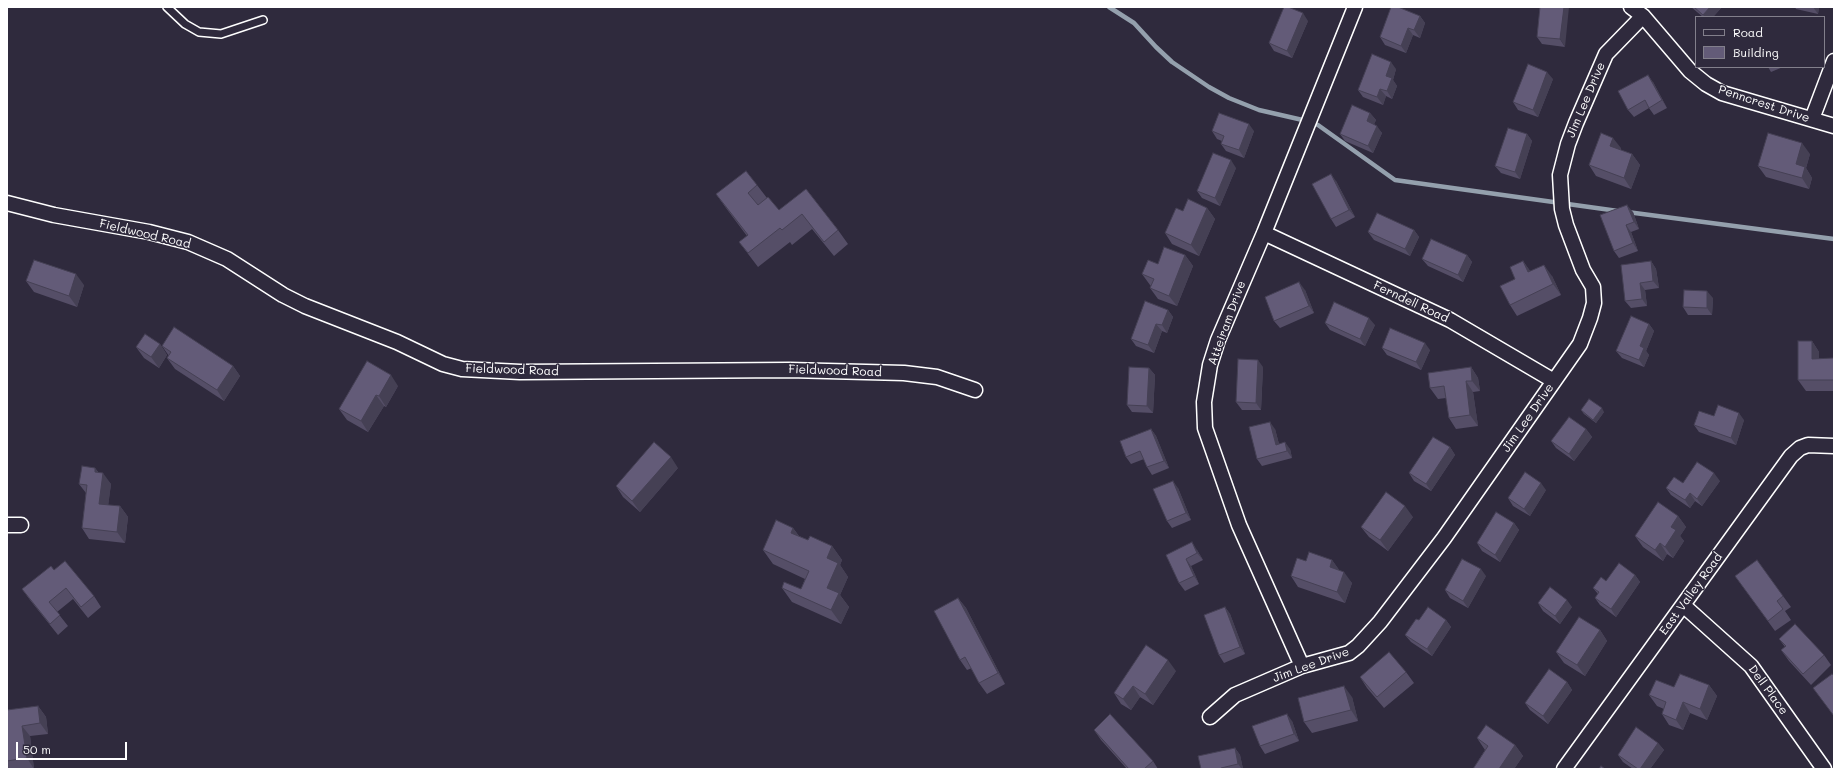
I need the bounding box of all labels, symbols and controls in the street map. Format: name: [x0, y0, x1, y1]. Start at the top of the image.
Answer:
legend: [1695, 16, 1825, 68]
text: Road: [1733, 24, 1763, 40]
text: Building: [1733, 44, 1779, 60]
street label: Jim Lee Drive: [1564, 60, 1608, 140]
street label: Penncrest Drive: [1716, 82, 1812, 126]
street label: Fieldwood Road: [98, 216, 192, 252]
street label: Ferndell Road: [1371, 278, 1451, 326]
street label: Atteiram Drive: [1205, 279, 1249, 367]
street label: Fieldwood Road: [465, 361, 559, 379]
street label: Fieldwood Road: [788, 362, 882, 380]
street label: Jim Lee Drive: [1499, 381, 1557, 455]
street label: East Valley Road: [1656, 550, 1726, 638]
street label: Jim Lee Drive: [1271, 644, 1351, 686]
street label: Dell Place: [1745, 662, 1791, 718]
scale bar: [18, 734, 129, 760]
text: 50 m: [23, 741, 51, 757]

